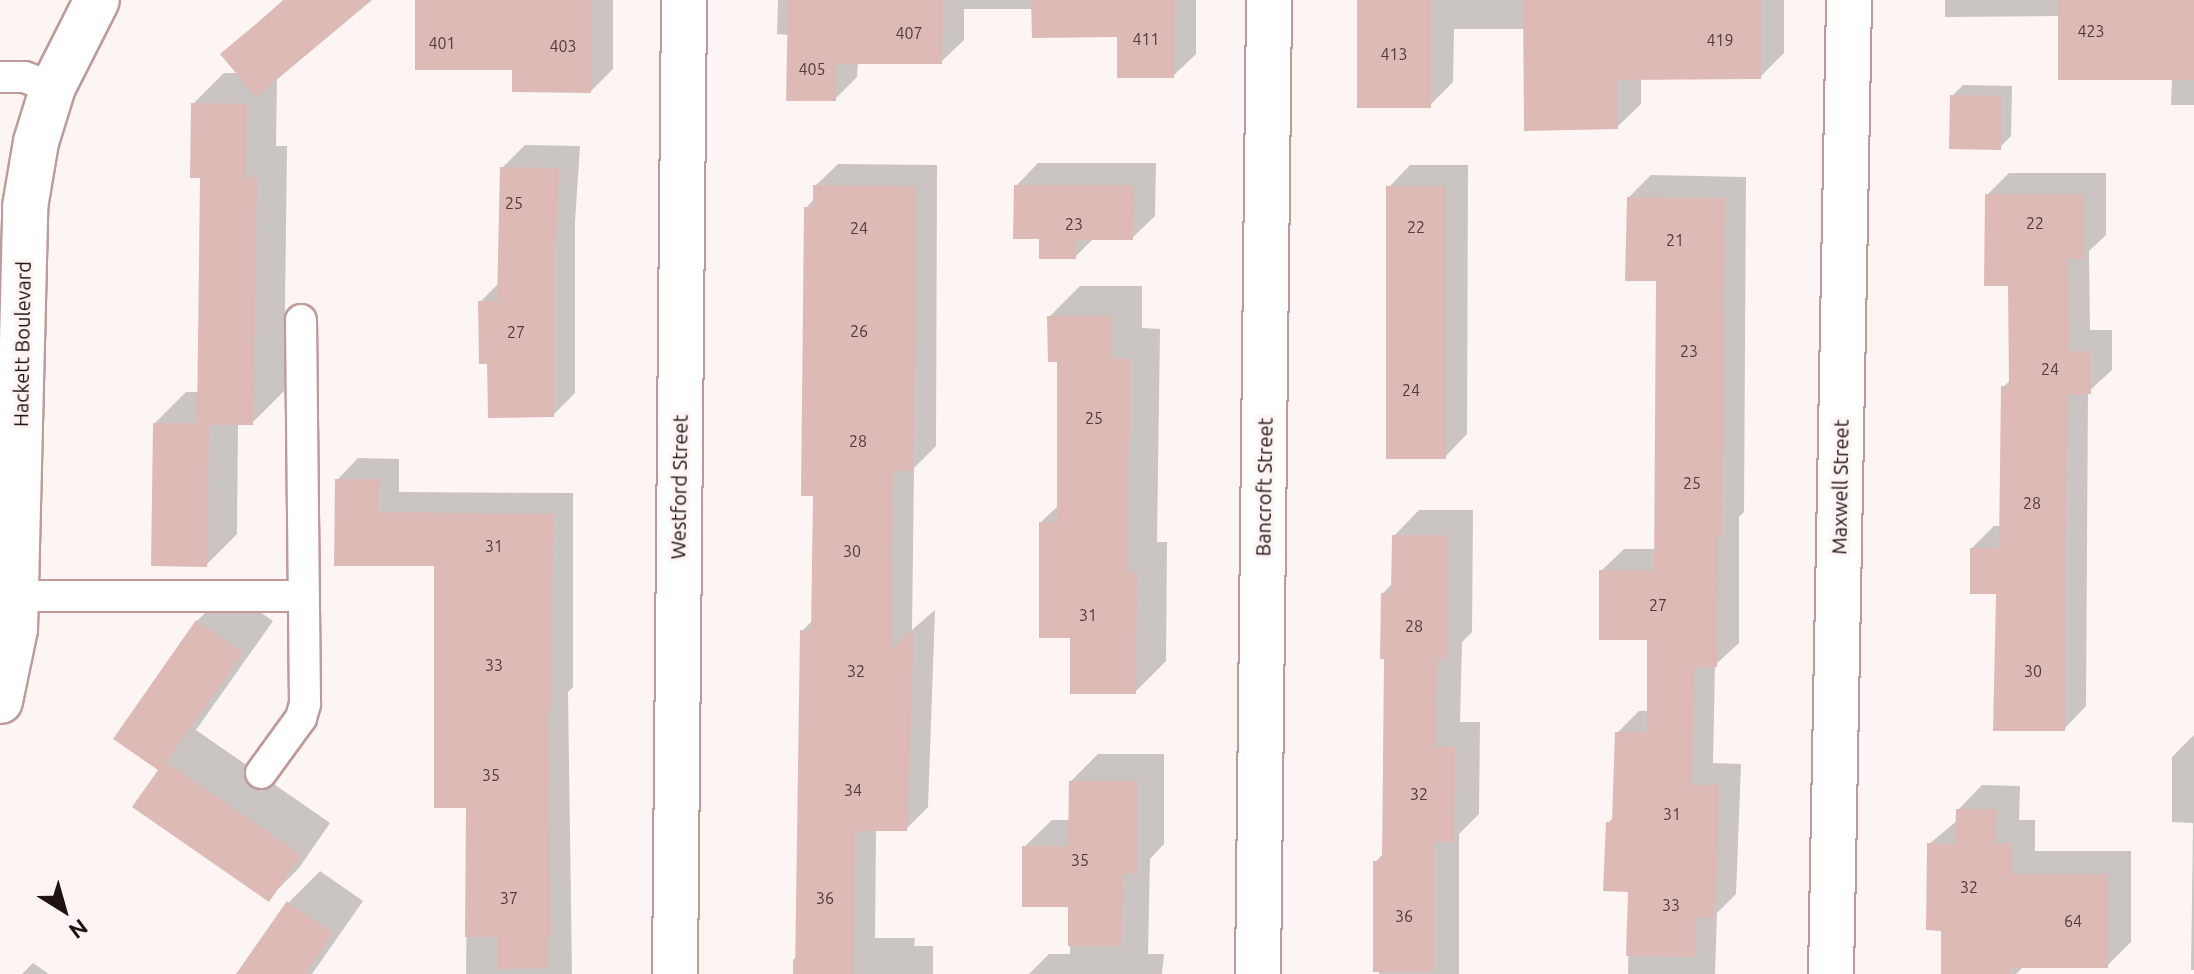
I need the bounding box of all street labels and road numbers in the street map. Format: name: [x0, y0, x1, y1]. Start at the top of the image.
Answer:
street label: Hackett Boulevard: [9, 261, 35, 427]
street label: Westford Street: [666, 414, 692, 560]
street label: Bancroft Street: [1251, 417, 1277, 557]
street label: Maxwell Street: [1827, 419, 1853, 555]

